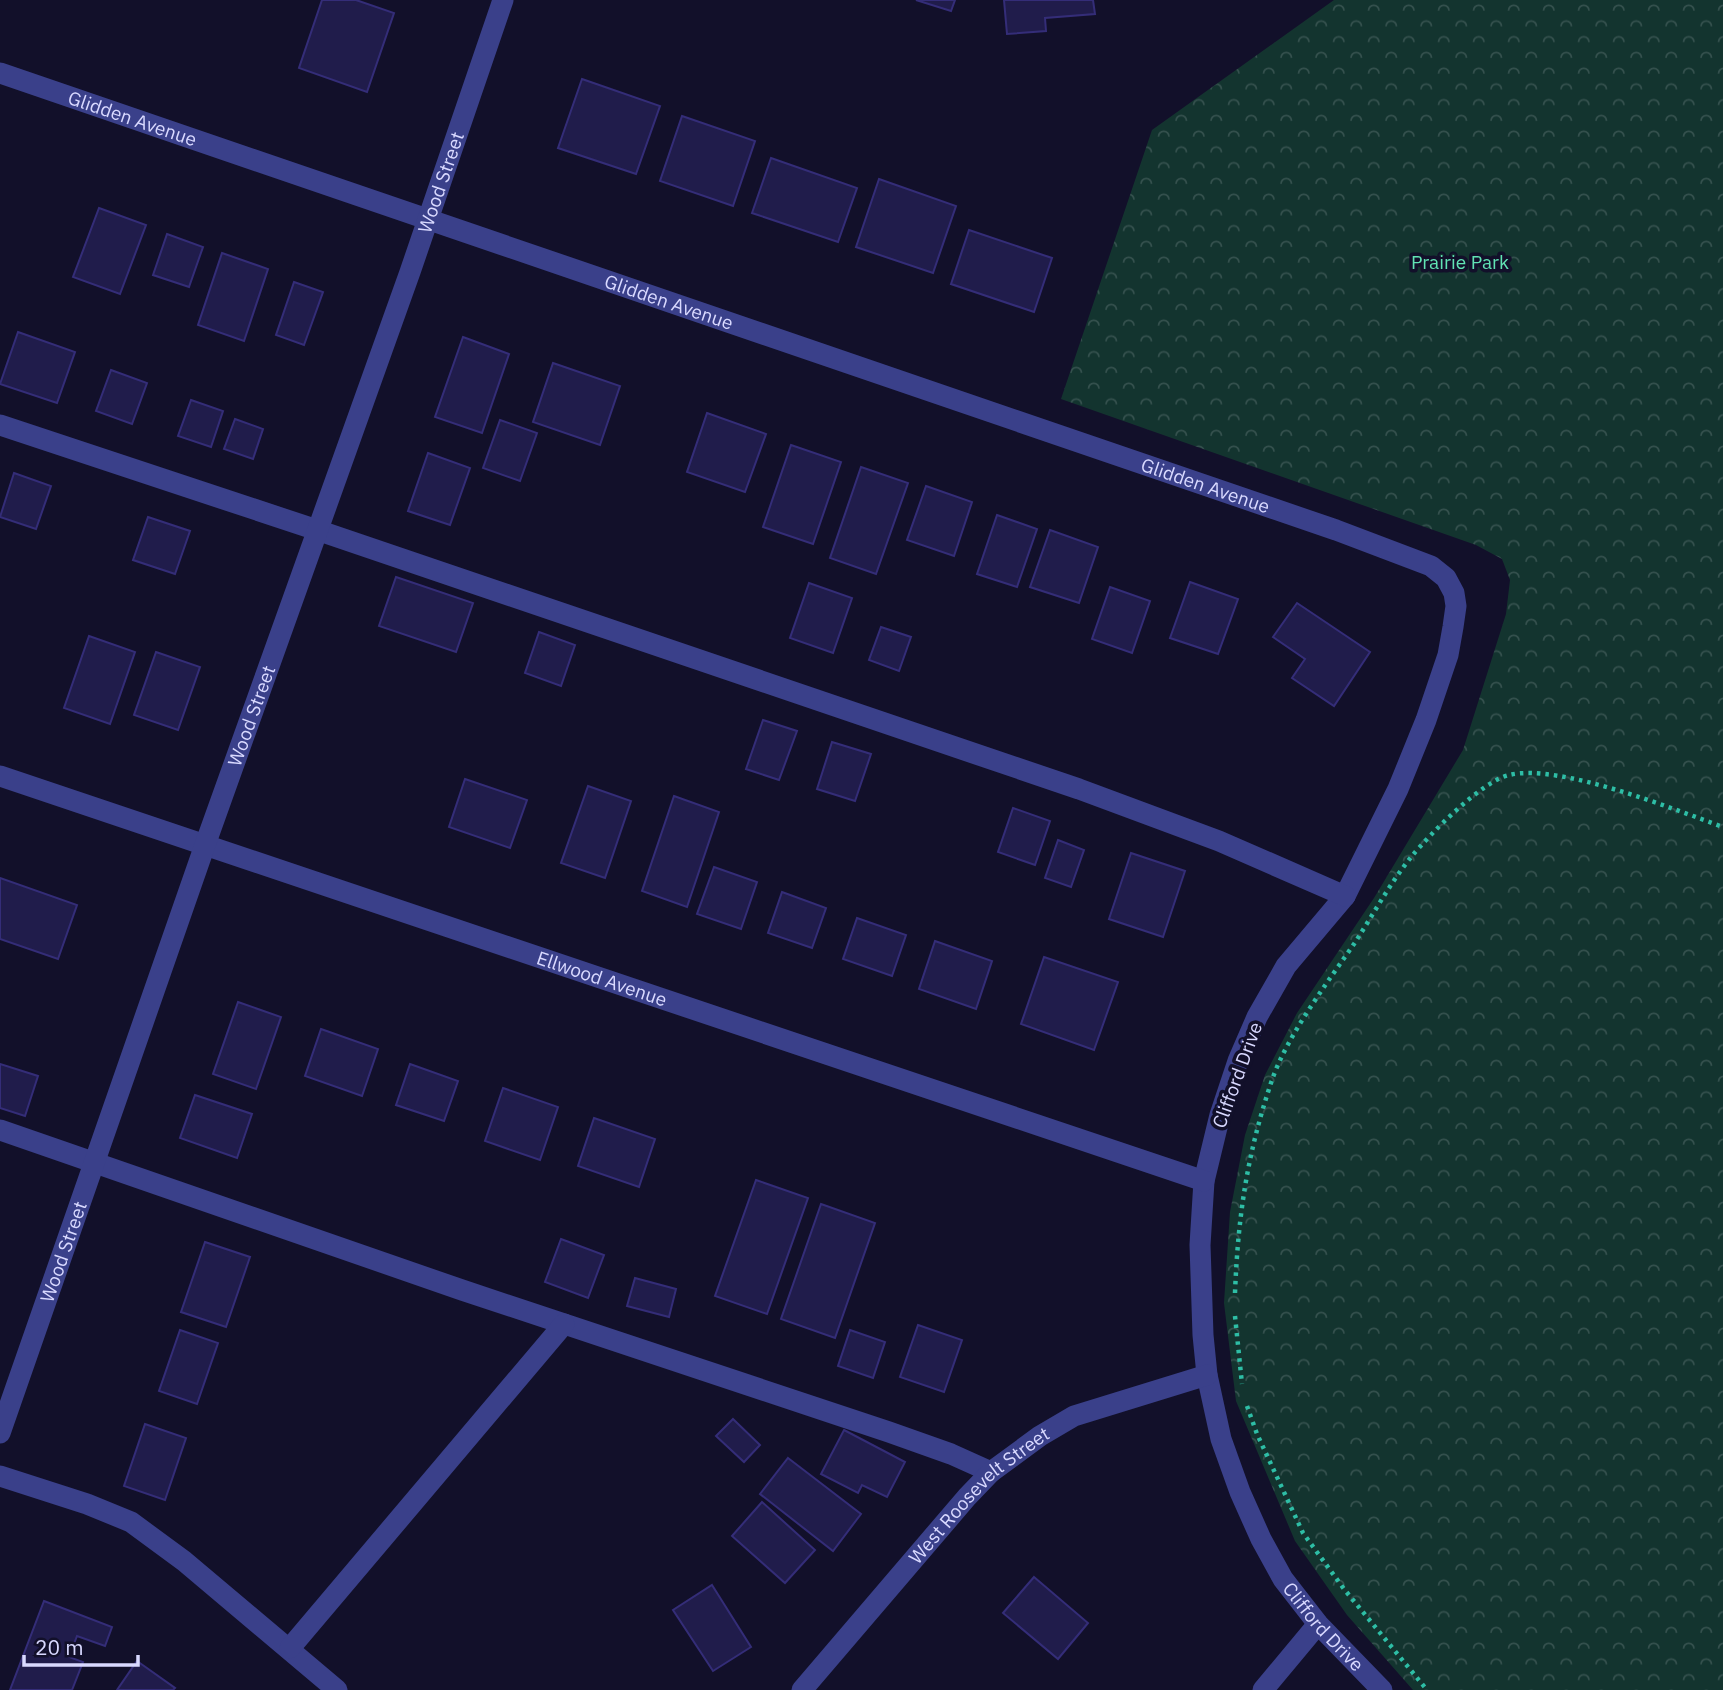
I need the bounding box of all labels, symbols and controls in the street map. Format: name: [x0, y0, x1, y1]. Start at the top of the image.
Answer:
street label: Glidden Avenue: [65, 85, 200, 151]
street label: Wood Street: [412, 129, 469, 236]
park label: Prairie Park: [1411, 250, 1509, 274]
street label: Glidden Avenue: [601, 269, 736, 335]
street label: Glidden Avenue: [1138, 452, 1273, 518]
street label: Wood Street: [222, 662, 280, 769]
street label: Ellwood Avenue: [534, 945, 670, 1012]
street label: Clifford Drive: [1207, 1019, 1267, 1131]
street label: Wood Street: [34, 1198, 92, 1306]
street label: West Roosevelt Street: [903, 1421, 1054, 1569]
street label: Clifford Drive: [1278, 1577, 1369, 1676]
scale bar: [24, 1624, 138, 1668]
text: 20 m: [35, 1633, 84, 1661]

